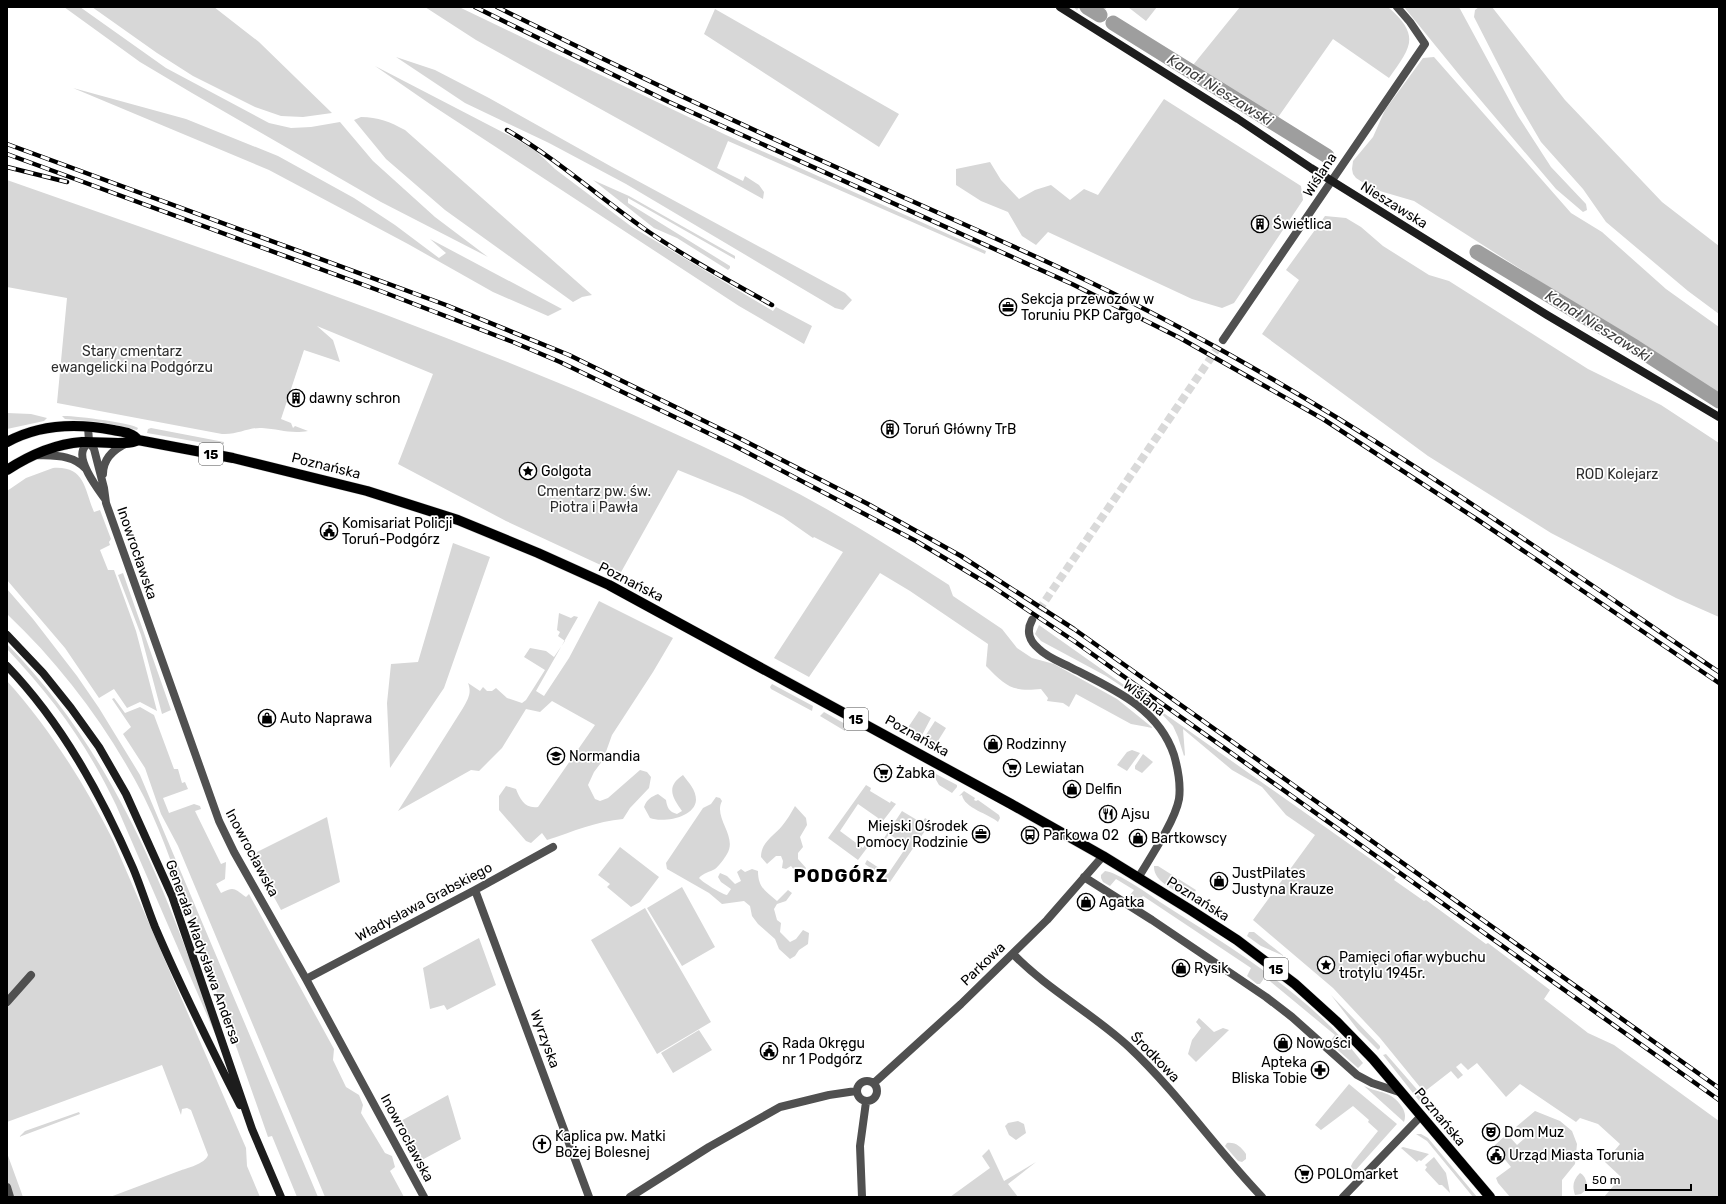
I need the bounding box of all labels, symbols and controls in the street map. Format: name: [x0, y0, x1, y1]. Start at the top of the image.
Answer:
water label: Kanał Nieszawski: [1164, 50, 1276, 130]
street label: Wiślana: [1300, 150, 1340, 200]
street label: Nieszawska: [1357, 178, 1431, 232]
building icon: Świetlica: [1250, 214, 1270, 234]
place label: Świetlica: [1273, 215, 1332, 233]
water label: Kanał Nieszawski: [1542, 286, 1654, 366]
place label: Sekcja przewozów w Toruniu PKP Cargo: [1021, 291, 1154, 324]
office icon: Sekcja przewozów w Toruniu PKP Cargo: [998, 297, 1018, 317]
park label: Stary cmentarz ewangelicki na Podgórzu: [51, 343, 213, 376]
building icon: dawny schron: [286, 388, 306, 408]
place label: dawny schron: [309, 390, 400, 407]
building icon: Toruń Główny TrB: [880, 419, 900, 439]
place label: Toruń Główny TrB: [903, 421, 1016, 438]
road number: 15: [199, 443, 223, 465]
street label: Poznańska: [290, 449, 362, 483]
place icon: Golgota: [518, 461, 538, 481]
place label: Golgota: [541, 463, 592, 480]
park label: ROD Kolejarz: [1576, 466, 1658, 483]
park label: Cmentarz pw. św. Piotra i Pawła: [537, 483, 651, 516]
street label: Inowrocławska: [113, 504, 161, 602]
place label: Komisariat Policji Toruń-Podgórz: [342, 515, 452, 548]
public building icon: Komisariat Policji Toruń-Podgórz: [319, 521, 339, 541]
street label: Poznańska: [596, 558, 666, 606]
street label: Wiślana: [1119, 676, 1169, 720]
shop icon: Auto Naprawa: [257, 708, 277, 728]
road number: 15: [844, 708, 868, 730]
place label: Auto Naprawa: [280, 710, 372, 727]
street label: Poznańska: [882, 711, 952, 761]
shop icon: Rodzinny: [983, 734, 1003, 754]
place label: Rodzinny: [1006, 736, 1067, 753]
school or university icon: Normandia: [546, 746, 566, 766]
place label: Normandia: [569, 748, 640, 765]
supermarket icon: Lewiatan: [1002, 758, 1022, 778]
place label: Lewiatan: [1025, 760, 1084, 777]
supermarket icon: Żabka: [873, 763, 893, 783]
place label: Żabka: [896, 765, 935, 782]
shop icon: Delfin: [1062, 779, 1082, 799]
place label: Delfin: [1085, 781, 1122, 798]
restaurant icon: Ajsu: [1098, 804, 1118, 824]
street label: Inowrocławska: [222, 806, 282, 900]
place label: Ajsu: [1121, 806, 1150, 823]
place label: Miejski Ośrodek Pomocy Rodzinie: [857, 818, 969, 851]
office icon: Miejski Ośrodek Pomocy Rodzinie: [971, 824, 991, 844]
bus stop icon: Parkowa 02: [1020, 825, 1040, 845]
place label: Parkowa 02: [1043, 827, 1119, 844]
shop icon: Bartkowscy: [1128, 828, 1148, 848]
place label: Bartkowscy: [1151, 830, 1227, 847]
street label: Generała Władysława Andersa: [162, 858, 244, 1046]
street label: Władysława Grabskiego: [353, 859, 495, 945]
district label: PODGÓRZ: [794, 865, 888, 887]
place label: JustPilates Justyna Krauze: [1232, 865, 1334, 898]
shop icon: JustPilates Justyna Krauze: [1209, 871, 1229, 891]
street label: Poznańska: [1164, 873, 1232, 925]
shop icon: Agatka: [1076, 892, 1096, 912]
place label: Agatka: [1099, 894, 1145, 911]
street label: Parkowa: [957, 939, 1009, 989]
place label: Pamięci ofiar wybuchu trotylu 1945r.: [1339, 949, 1486, 982]
place icon: Pamięci ofiar wybuchu trotylu 1945r.: [1316, 955, 1336, 975]
shop icon: Rysik: [1171, 958, 1191, 978]
road number: 15: [1264, 958, 1288, 980]
place label: Rysik: [1194, 960, 1229, 977]
street label: Wyrzyska: [527, 1008, 563, 1070]
street label: Środkowa: [1127, 1027, 1184, 1086]
shop icon: Nowości: [1273, 1033, 1293, 1053]
place label: Rada Okręgu nr 1 Podgórz: [782, 1035, 865, 1068]
place label: Nowości: [1296, 1035, 1351, 1052]
public building icon: Rada Okręgu nr 1 Podgórz: [759, 1041, 779, 1061]
place label: Apteka Bliska Tobie: [1231, 1054, 1307, 1087]
pharmacy icon: Apteka Bliska Tobie: [1310, 1060, 1330, 1080]
street label: Poznańska: [1411, 1084, 1469, 1150]
street label: Inowrocławska: [377, 1091, 437, 1185]
theatre icon: Dom Muz: [1481, 1122, 1501, 1142]
place label: Dom Muz: [1504, 1124, 1564, 1141]
place label: Kaplica pw. Matki Bożej Bolesnej: [555, 1128, 666, 1161]
church icon: Kaplica pw. Matki Bożej Bolesnej: [532, 1134, 552, 1154]
public building icon: Urząd Miasta Torunia: [1486, 1145, 1506, 1165]
place label: Urząd Miasta Torunia: [1509, 1147, 1645, 1164]
supermarket icon: POLOmarket: [1294, 1164, 1314, 1184]
place label: POLOmarket: [1317, 1166, 1399, 1183]
scale bar: [1586, 1166, 1691, 1192]
text: 50 m: [1592, 1173, 1620, 1187]

